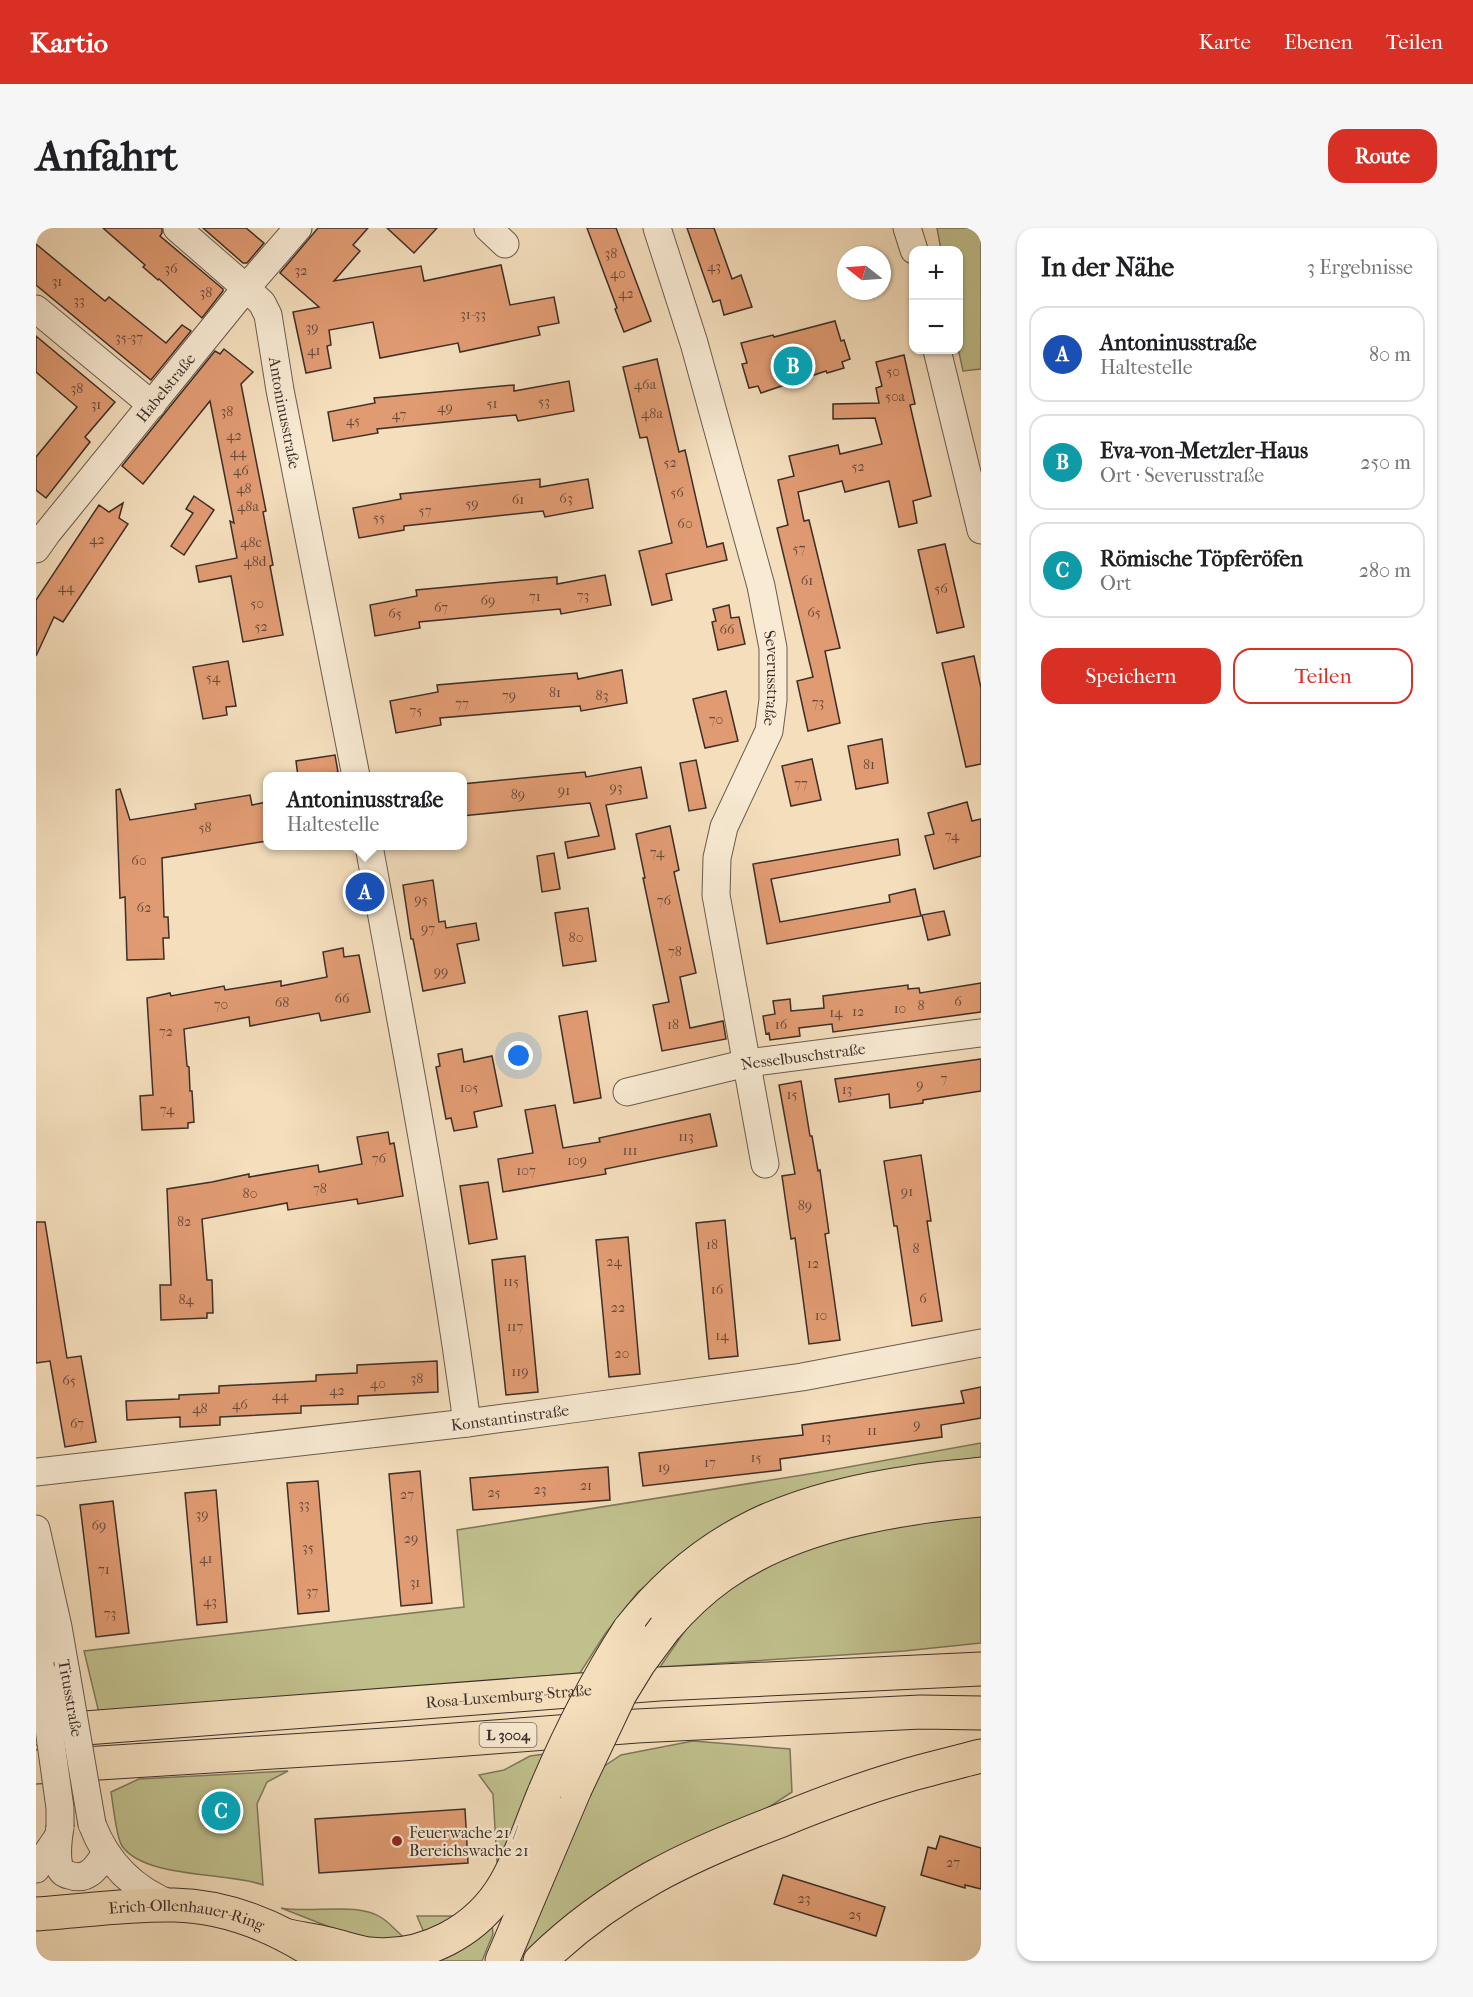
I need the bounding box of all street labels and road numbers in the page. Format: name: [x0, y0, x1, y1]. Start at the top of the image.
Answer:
street label: Habelstraße: [132, 349, 199, 426]
street label: Antoninusstraße: [265, 354, 304, 471]
street label: Severusstraße: [760, 629, 782, 727]
street label: Nesselbuschstraße: [739, 1039, 867, 1074]
street label: Konstantinstraße: [450, 1400, 570, 1435]
street label: Titusstraße: [54, 1658, 87, 1738]
street label: Rosa-Luxemburg-Straße: [425, 1680, 593, 1712]
road number: L 3004: [480, 1723, 536, 1747]
street label: Erich-Ollenhauer-Ring: [108, 1896, 268, 1935]

